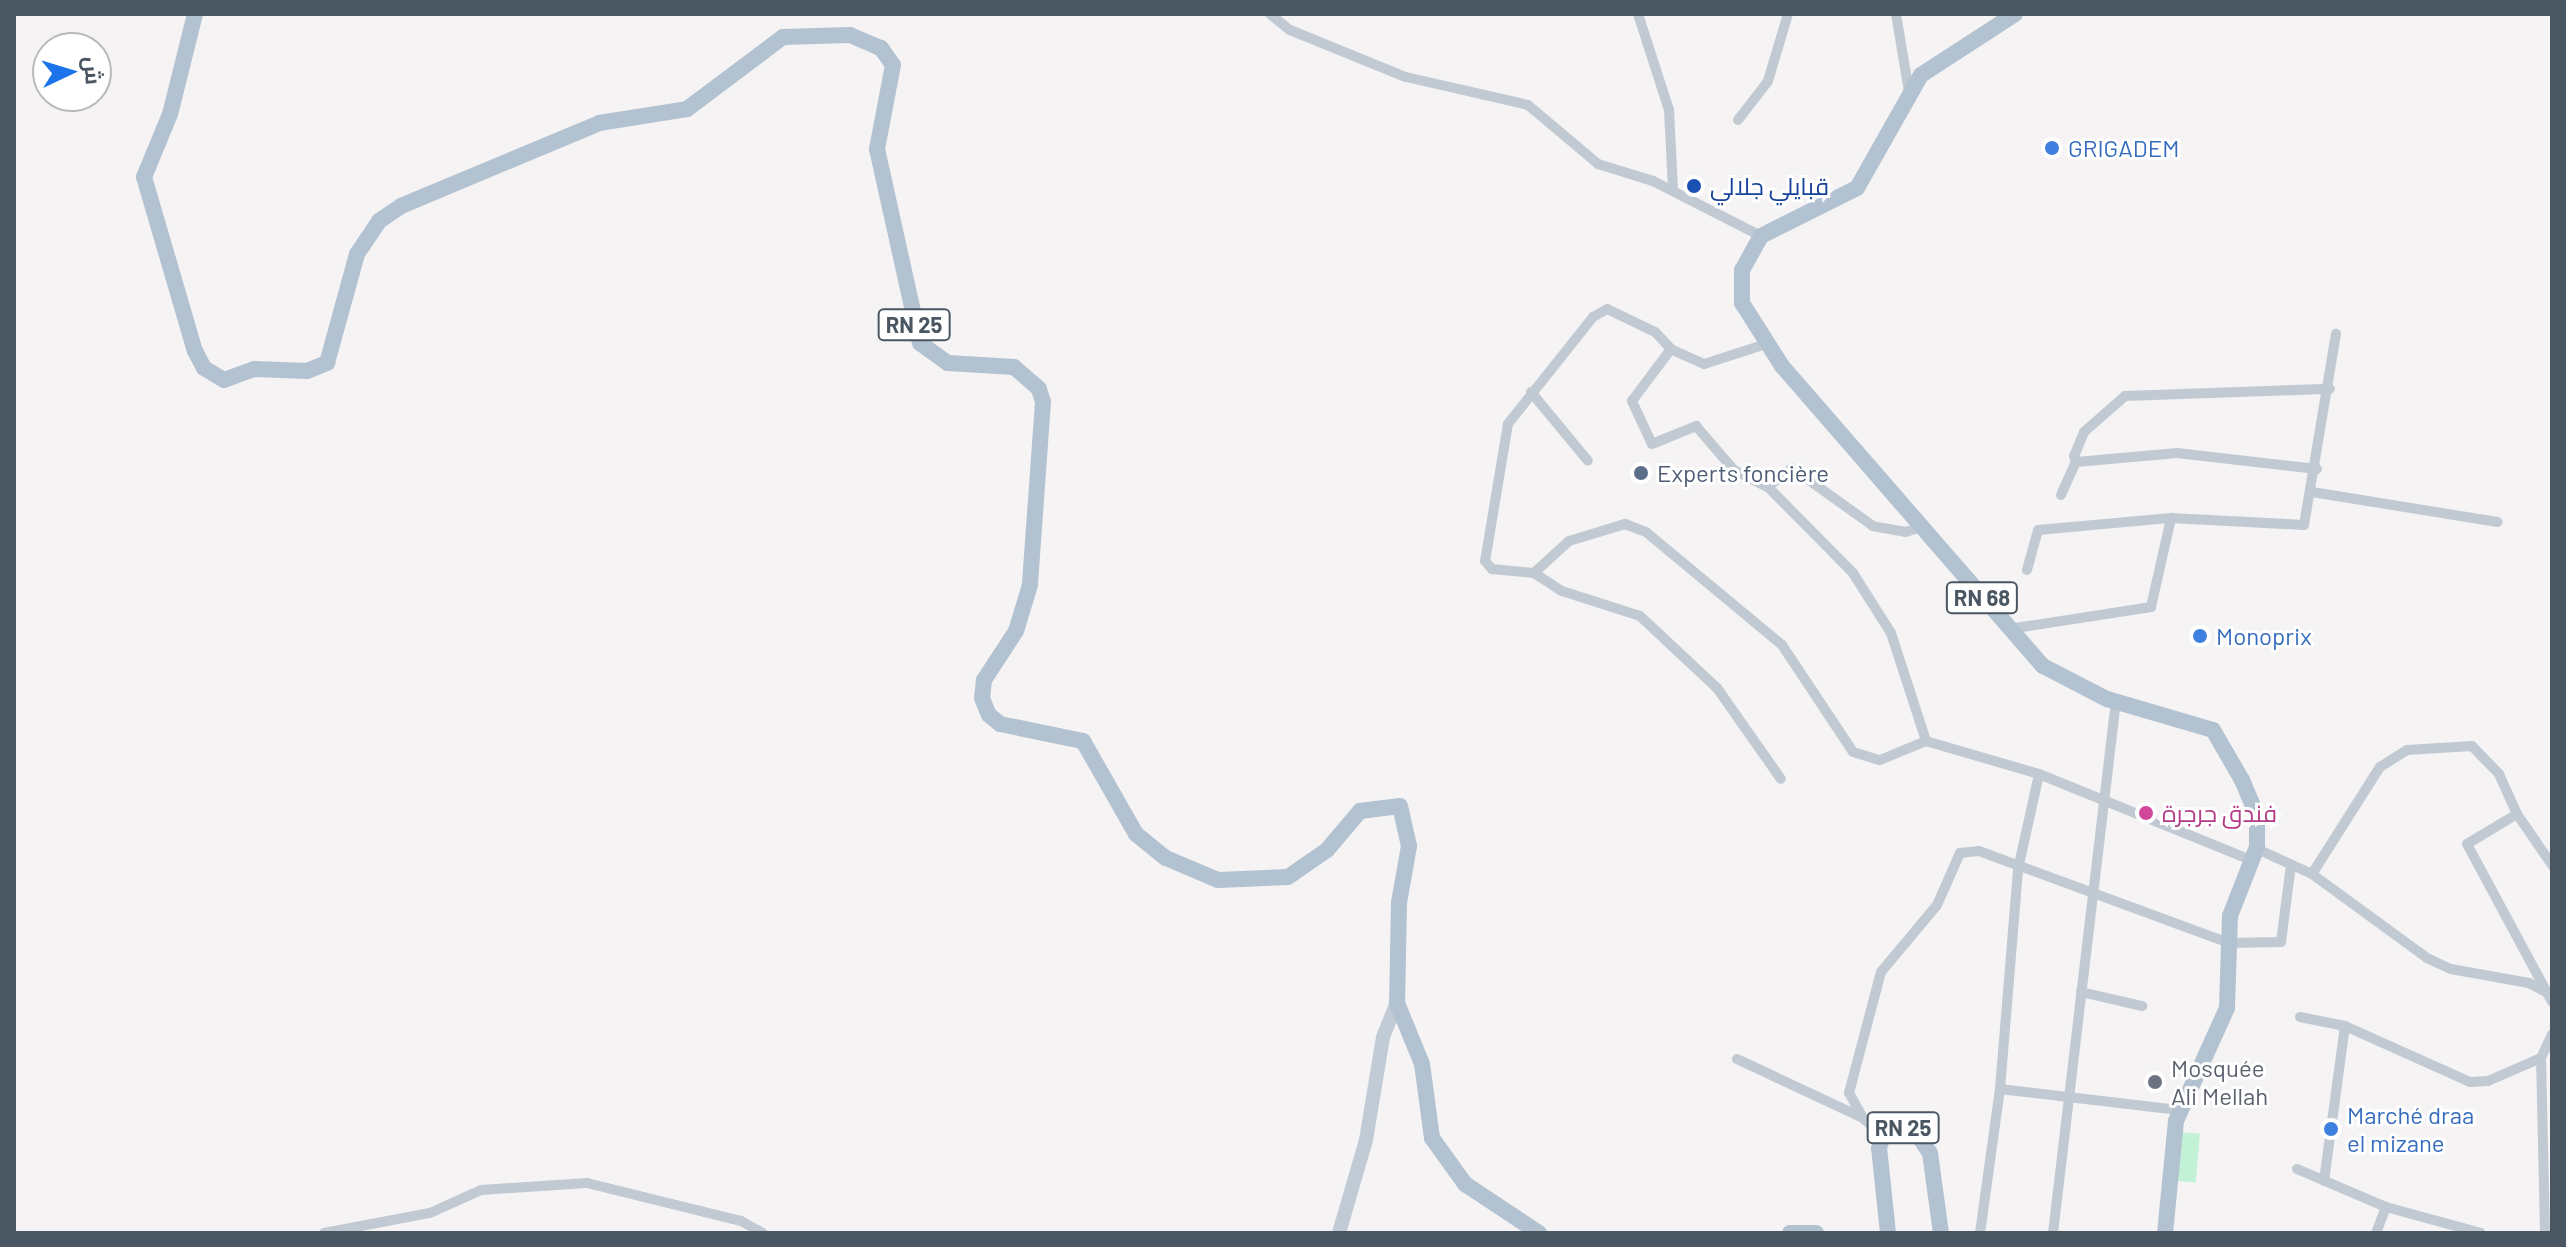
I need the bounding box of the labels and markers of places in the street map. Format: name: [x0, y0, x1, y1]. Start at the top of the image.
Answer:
place label: GRIGADEM: [2068, 134, 2179, 162]
marker: GRIGADEM: [2043, 139, 2061, 157]
place label: قبايلي جلالي: [1710, 172, 1829, 200]
marker: قبايلي جلالي: [1685, 177, 1703, 195]
place label: Experts foncière: [1657, 459, 1829, 487]
marker: Experts foncière: [1632, 464, 1650, 482]
place label: Monoprix: [2216, 622, 2312, 650]
marker: Monoprix: [2191, 627, 2209, 645]
place label: فندق جرجرة: [2162, 799, 2277, 827]
marker: فندق جرجرة: [2137, 804, 2155, 822]
place label: Mosquée Ali Mellah: [2171, 1054, 2268, 1110]
marker: Mosquée Ali Mellah: [2146, 1073, 2164, 1091]
place label: Marché draa el mizane: [2347, 1101, 2474, 1157]
marker: Marché draa el mizane: [2322, 1120, 2340, 1138]

